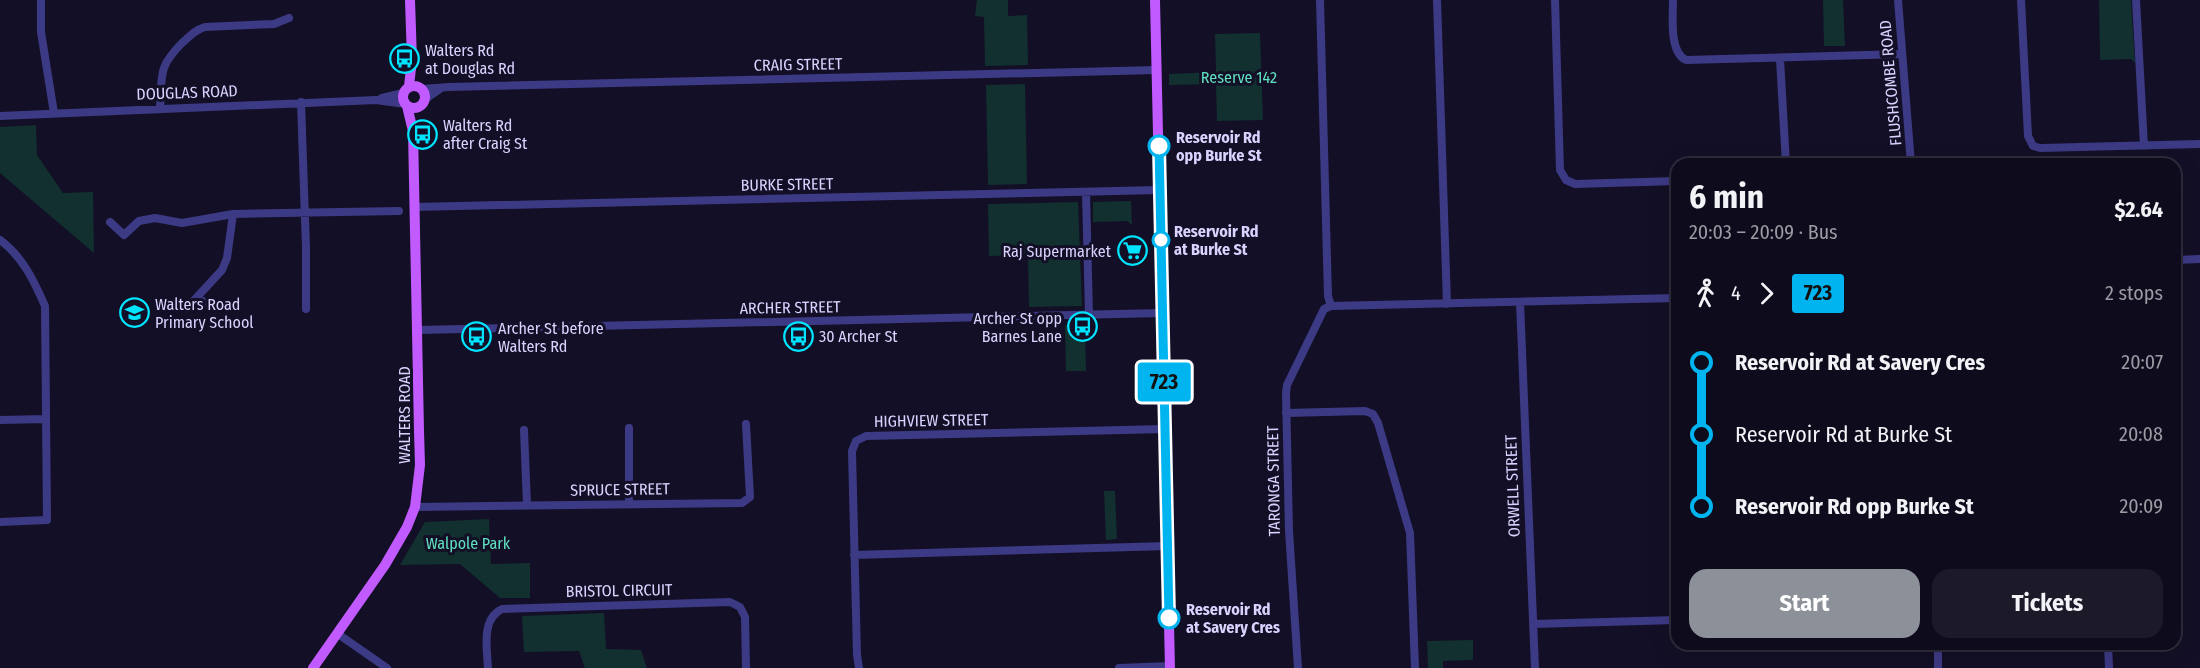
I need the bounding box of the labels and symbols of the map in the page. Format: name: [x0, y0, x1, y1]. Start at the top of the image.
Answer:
street label: FLUSHCOMBE ROAD: [1876, 19, 1905, 147]
place label: Walters Rd at Douglas Rd: [425, 41, 515, 78]
bus stop icon: Walters Rd at Douglas Rd: [388, 43, 420, 75]
street label: CRAIG STREET: [754, 54, 843, 75]
park label: Reserve 142: [1201, 68, 1277, 87]
street label: DOUGLAS ROAD: [136, 81, 238, 104]
place label: Walters Rd after Craig St: [443, 116, 528, 153]
bus stop icon: Walters Rd after Craig St: [406, 118, 438, 150]
place label: Reservoir Rd opp Burke St: [1176, 128, 1262, 165]
marker: Reservoir Rd opp Burke St: [1148, 135, 1170, 157]
street label: BURKE STREET: [740, 174, 834, 195]
place label: Reservoir Rd at Burke St: [1174, 222, 1259, 259]
marker: Reservoir Rd at Burke St: [1152, 231, 1170, 249]
supermarket icon: Raj Supermarket: [1116, 235, 1148, 267]
place label: Raj Supermarket: [1002, 242, 1112, 261]
place label: Walters Road Primary School: [155, 295, 254, 332]
school or university icon: Walters Road Primary School: [118, 297, 150, 329]
street label: ARCHER STREET: [739, 297, 841, 318]
place label: Archer St opp Barnes Lane: [974, 309, 1062, 346]
bus stop icon: Archer St opp Barnes Lane: [1067, 311, 1099, 343]
place label: Archer St before Walters Rd: [498, 319, 604, 356]
bus stop icon: 30 Archer St: [782, 320, 814, 352]
bus stop icon: Archer St before Walters Rd: [461, 321, 493, 353]
place label: 30 Archer St: [819, 327, 898, 346]
line badge: 723: [1130, 362, 1198, 401]
street label: WALTERS ROAD: [395, 366, 414, 464]
street label: HIGHVIEW STREET: [874, 410, 989, 431]
street label: TARONGA STREET: [1263, 425, 1284, 537]
street label: ORWELL STREET: [1501, 434, 1524, 537]
street label: SPRUCE STREET: [570, 479, 671, 500]
park label: Walpole Park: [426, 534, 511, 553]
street label: BRISTOL CIRCUIT: [565, 580, 673, 601]
place label: Reservoir Rd at Savery Cres: [1186, 600, 1280, 637]
marker: Reservoir Rd at Savery Cres: [1158, 607, 1180, 629]

